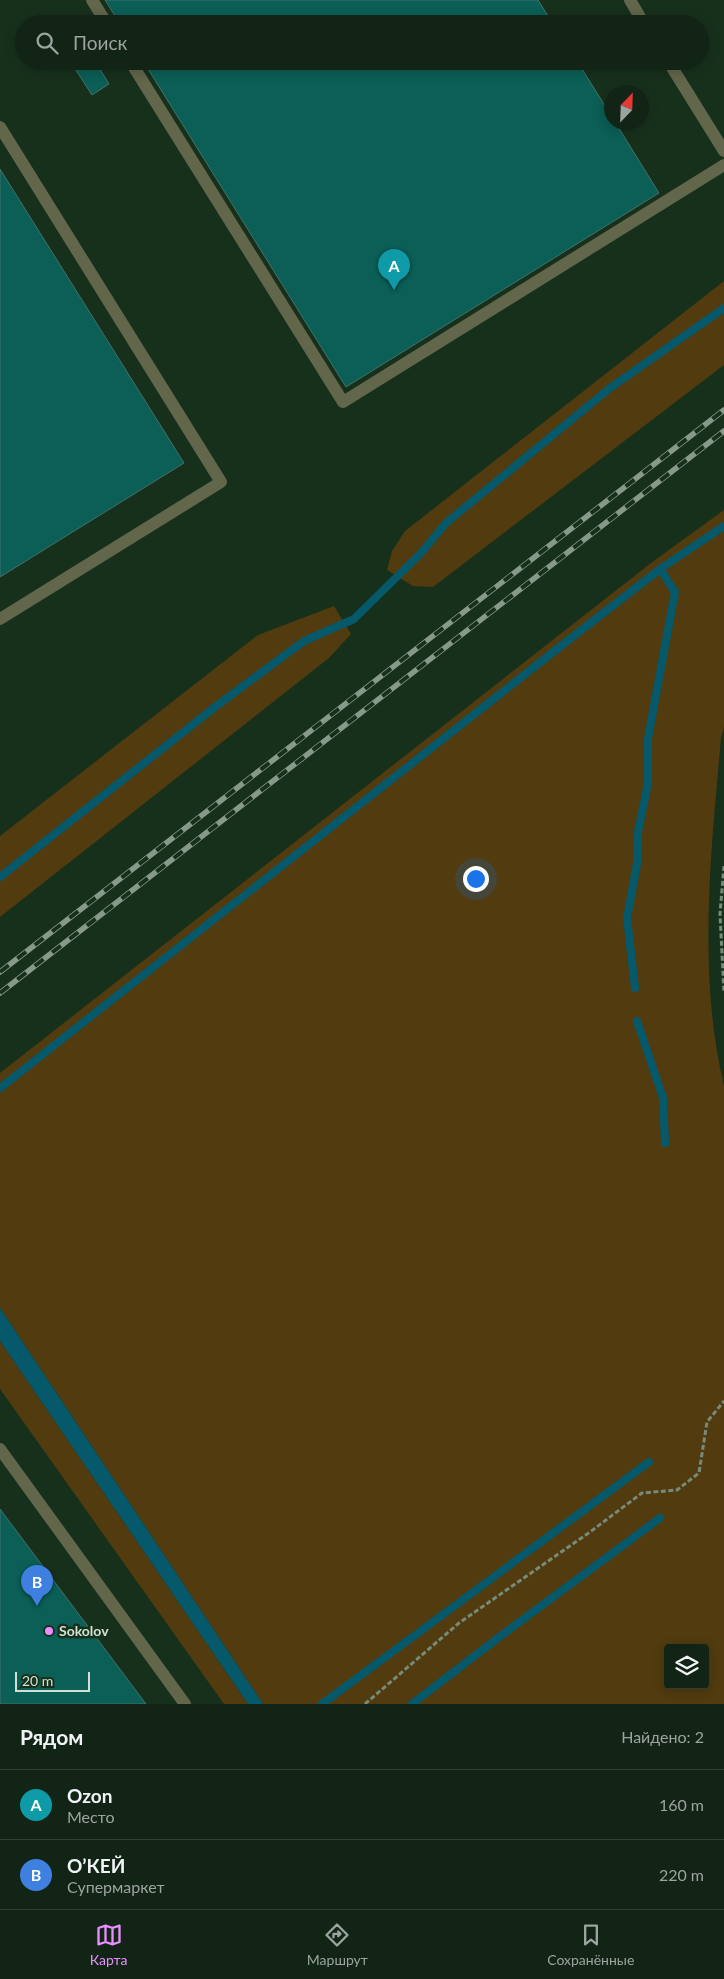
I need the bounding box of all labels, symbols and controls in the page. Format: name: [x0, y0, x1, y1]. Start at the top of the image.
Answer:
search box: [15, 15, 709, 70]
icon: search: [33, 29, 61, 57]
text: Поиск: [73, 31, 127, 54]
north arrow: [604, 85, 649, 130]
pin: A: [378, 249, 410, 290]
your location: [463, 866, 489, 892]
pin: B: [21, 1565, 53, 1606]
place label: Sokolov: [59, 1622, 109, 1639]
marker: Sokolov: [43, 1625, 55, 1637]
map controls: [664, 1644, 709, 1689]
button: layers: [664, 1644, 709, 1689]
scale bar: [15, 1669, 90, 1692]
text: 20 m: [22, 1672, 53, 1689]
text: Рядом: [20, 1724, 83, 1749]
text: Найдено: 2: [621, 1727, 704, 1746]
text: Ozon: [67, 1784, 112, 1807]
text: A: [30, 1795, 42, 1814]
text: 160 m: [659, 1795, 704, 1814]
text: Место: [67, 1807, 115, 1826]
text: О’КЕЙ: [67, 1854, 125, 1877]
text: B: [31, 1865, 41, 1884]
text: 220 m: [659, 1865, 704, 1884]
text: Супермаркет: [67, 1877, 165, 1896]
tab: Карта: [90, 1921, 128, 1968]
tab: Маршрут: [307, 1921, 368, 1968]
tab: Сохранённые: [547, 1921, 634, 1968]

